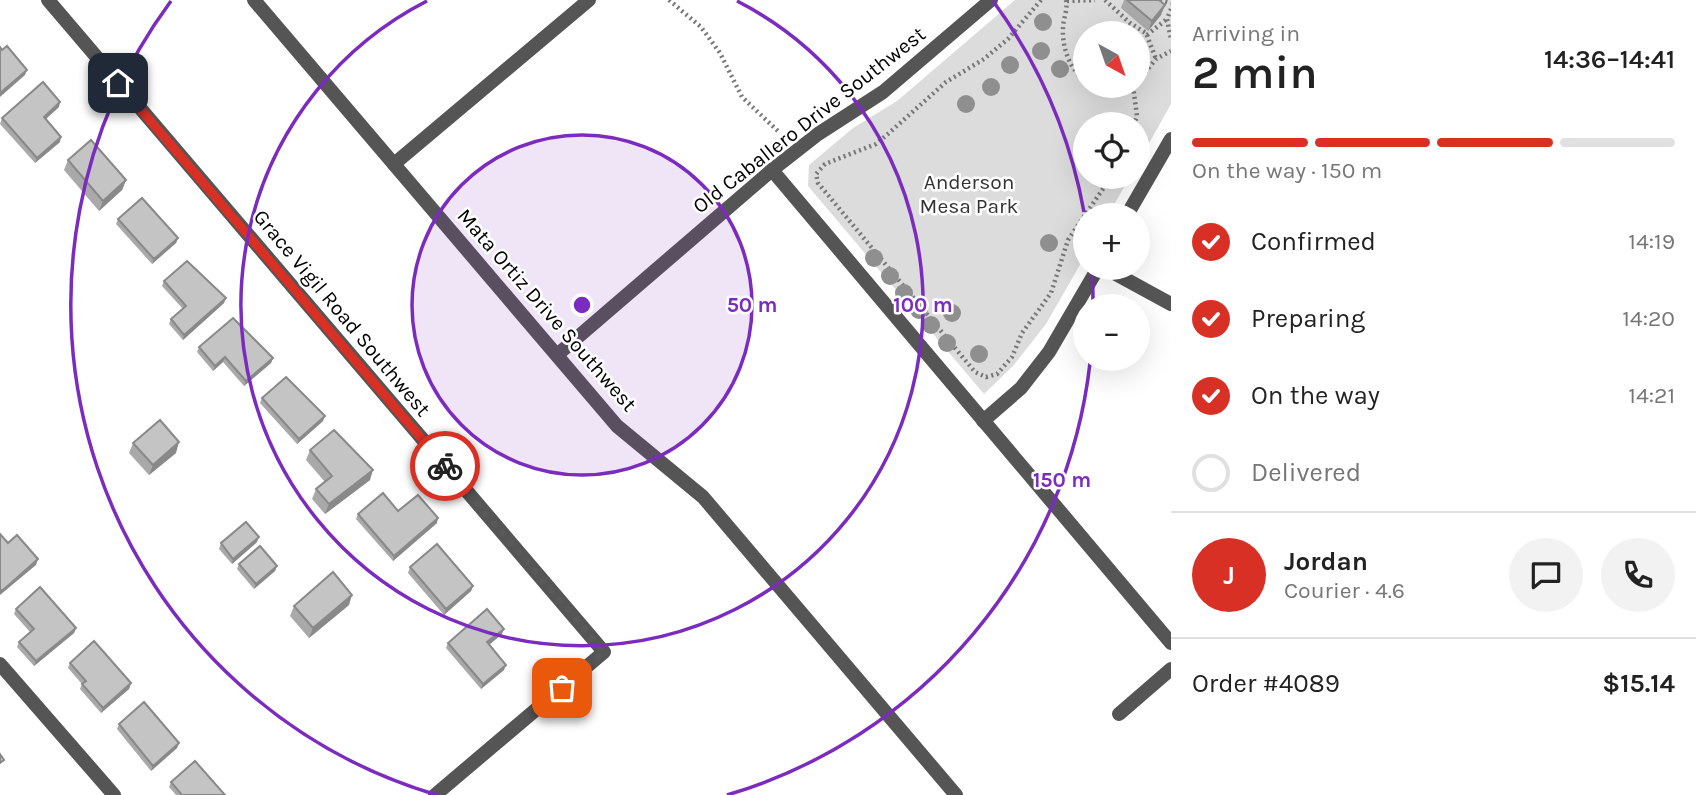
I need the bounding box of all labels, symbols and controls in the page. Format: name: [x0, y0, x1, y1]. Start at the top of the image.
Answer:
text: Arriving in: [1192, 20, 1300, 47]
north arrow: [1073, 21, 1150, 98]
map controls: [1073, 21, 1150, 371]
street label: Old Caballero Drive Southwest: [688, 22, 930, 218]
text: 14:36–14:41: [1544, 44, 1675, 75]
text: 2 min: [1192, 46, 1318, 100]
pin: [88, 53, 148, 113]
icon: home: [99, 64, 137, 102]
button: locate: [1073, 112, 1150, 189]
text: On the way · 150 m: [1192, 157, 1382, 184]
park label: Anderson Mesa Park: [920, 170, 1019, 218]
button: +: [1073, 203, 1150, 280]
street label: Mata Ortiz Drive Southwest: [453, 204, 642, 416]
street label: Grace Vigil Road Southwest: [249, 205, 435, 421]
icon: check: [1192, 223, 1230, 261]
text: Confirmed: [1251, 226, 1376, 257]
text: 14:19: [1628, 228, 1675, 255]
centre of rings: [570, 293, 594, 317]
text: 50 m: [727, 293, 777, 317]
text: 100 m: [893, 293, 953, 317]
button: −: [1073, 294, 1150, 371]
icon: check: [1192, 300, 1230, 338]
text: Preparing: [1251, 303, 1365, 334]
text: 14:20: [1622, 305, 1675, 332]
icon: check: [1192, 377, 1230, 415]
text: On the way: [1251, 380, 1380, 411]
text: 14:21: [1628, 382, 1675, 409]
courier: [410, 431, 480, 501]
icon: bike: [426, 447, 464, 485]
text: Delivered: [1251, 457, 1361, 488]
text: 150 m: [1033, 468, 1091, 492]
button: chat: [1509, 538, 1583, 612]
button: phone: [1601, 538, 1675, 612]
text: Jordan: [1284, 546, 1368, 577]
text: J: [1223, 560, 1235, 591]
text: Courier · 4.6: [1284, 577, 1405, 604]
pin: [532, 658, 592, 718]
text: Order #4089: [1192, 668, 1340, 699]
text: $15.14: [1602, 668, 1675, 699]
icon: bag: [543, 669, 581, 707]

